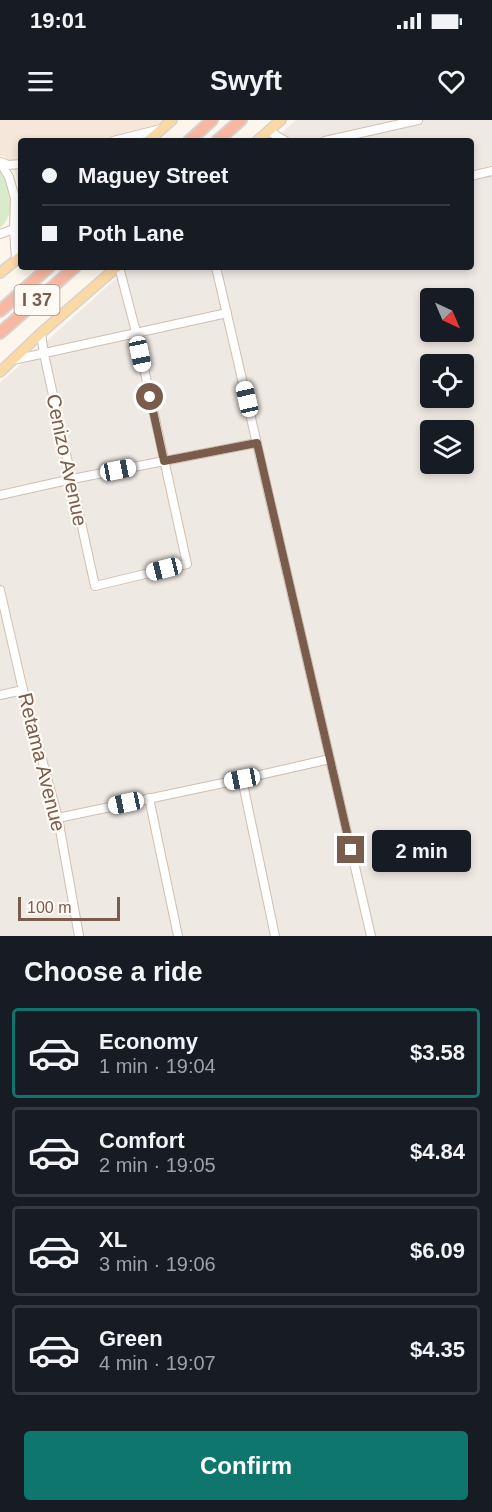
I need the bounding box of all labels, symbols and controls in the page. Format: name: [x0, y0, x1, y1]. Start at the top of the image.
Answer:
text: 19:01: [30, 8, 86, 33]
icon: menu: [24, 65, 57, 98]
icon: heart: [435, 65, 468, 98]
text: Swyft: [210, 66, 282, 96]
text: Maguey Street: [78, 163, 228, 188]
text: Poth Lane: [78, 221, 184, 246]
road number: I 37: [15, 285, 60, 315]
north arrow: [420, 288, 474, 342]
map controls: [420, 288, 474, 474]
car: [127, 335, 153, 373]
button: locate: [420, 354, 474, 408]
car: [234, 379, 260, 419]
route start: [136, 383, 163, 410]
street label: Cenizo Avenue: [42, 392, 92, 528]
button: layers: [420, 420, 474, 474]
car: [99, 458, 137, 482]
car: [144, 556, 184, 582]
street label: Retama Avenue: [14, 690, 70, 834]
car: [223, 767, 261, 791]
car: [107, 790, 145, 816]
callout: 2 min: [372, 829, 471, 871]
route end: [337, 836, 364, 863]
text: 2 min: [395, 840, 448, 862]
scale bar: [18, 894, 120, 922]
text: 100 m: [27, 899, 71, 916]
text: Choose a ride: [24, 957, 203, 987]
icon: car: [27, 1026, 81, 1080]
text: Economy: [99, 1029, 198, 1054]
text: $3.58: [410, 1040, 465, 1065]
text: 1 min · 19:04: [99, 1055, 216, 1077]
icon: car: [27, 1125, 81, 1179]
text: Comfort: [99, 1128, 185, 1153]
text: $4.84: [410, 1139, 465, 1164]
text: 2 min · 19:05: [99, 1154, 216, 1176]
icon: car: [27, 1224, 81, 1278]
text: XL: [99, 1227, 127, 1252]
text: $6.09: [410, 1238, 465, 1263]
text: 3 min · 19:06: [99, 1253, 216, 1275]
icon: car: [27, 1323, 81, 1377]
text: Green: [99, 1326, 163, 1351]
text: $4.35: [410, 1337, 465, 1362]
text: 4 min · 19:07: [99, 1352, 216, 1374]
button: Confirm: [24, 1431, 468, 1500]

